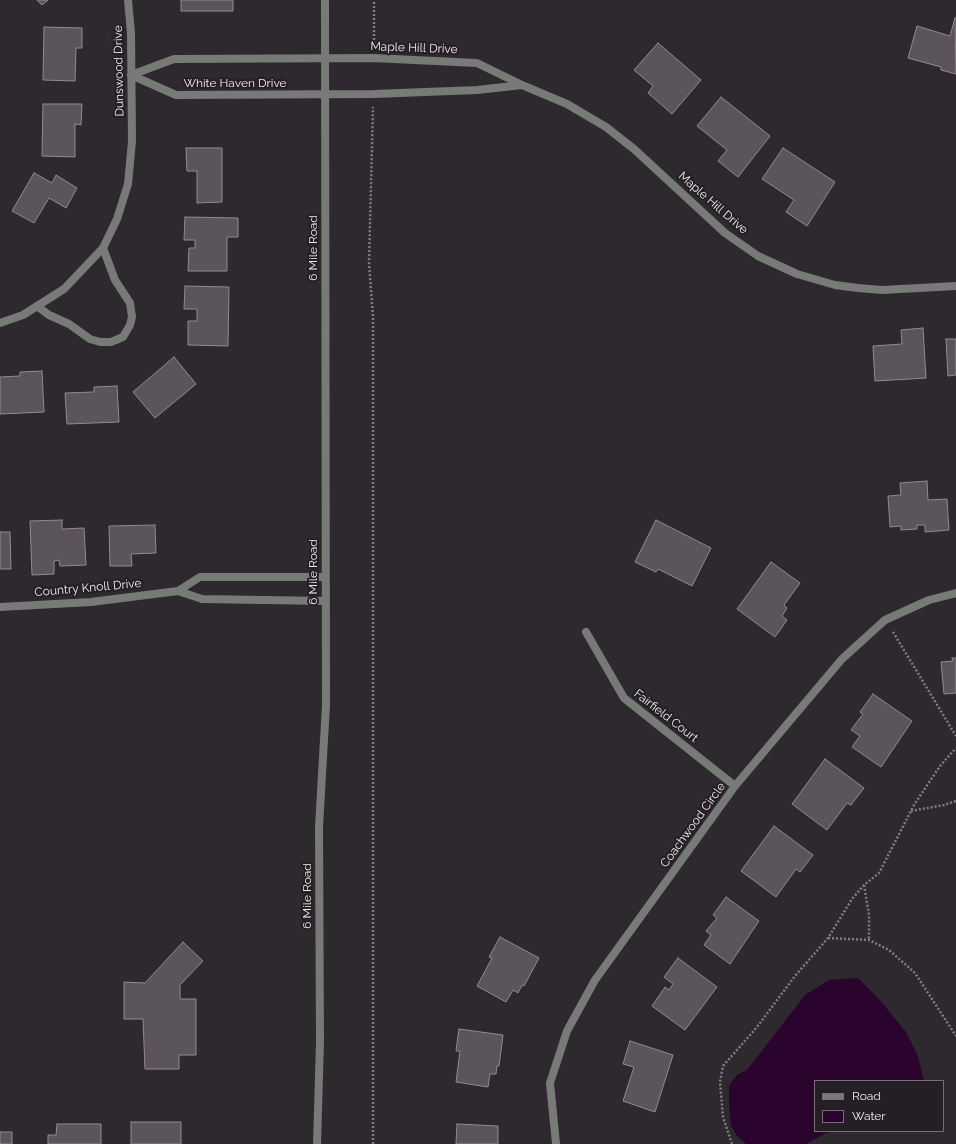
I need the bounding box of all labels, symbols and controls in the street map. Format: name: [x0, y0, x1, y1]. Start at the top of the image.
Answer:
street label: Dunswood Drive: [111, 25, 127, 117]
street label: Maple Hill Drive: [370, 39, 458, 57]
street label: White Haven Drive: [183, 76, 287, 90]
street label: Maple Hill Drive: [675, 169, 751, 237]
street label: 6 Mile Road: [306, 215, 320, 281]
street label: 6 Mile Road: [306, 539, 320, 605]
street label: Country Knoll Drive: [34, 576, 142, 600]
street label: Fairfield Court: [631, 687, 701, 745]
street label: Coachwood Circle: [657, 780, 729, 870]
street label: 6 Mile Road: [300, 863, 314, 929]
legend: [814, 1080, 944, 1132]
text: Road: [852, 1089, 881, 1103]
text: Water: [852, 1109, 886, 1123]

